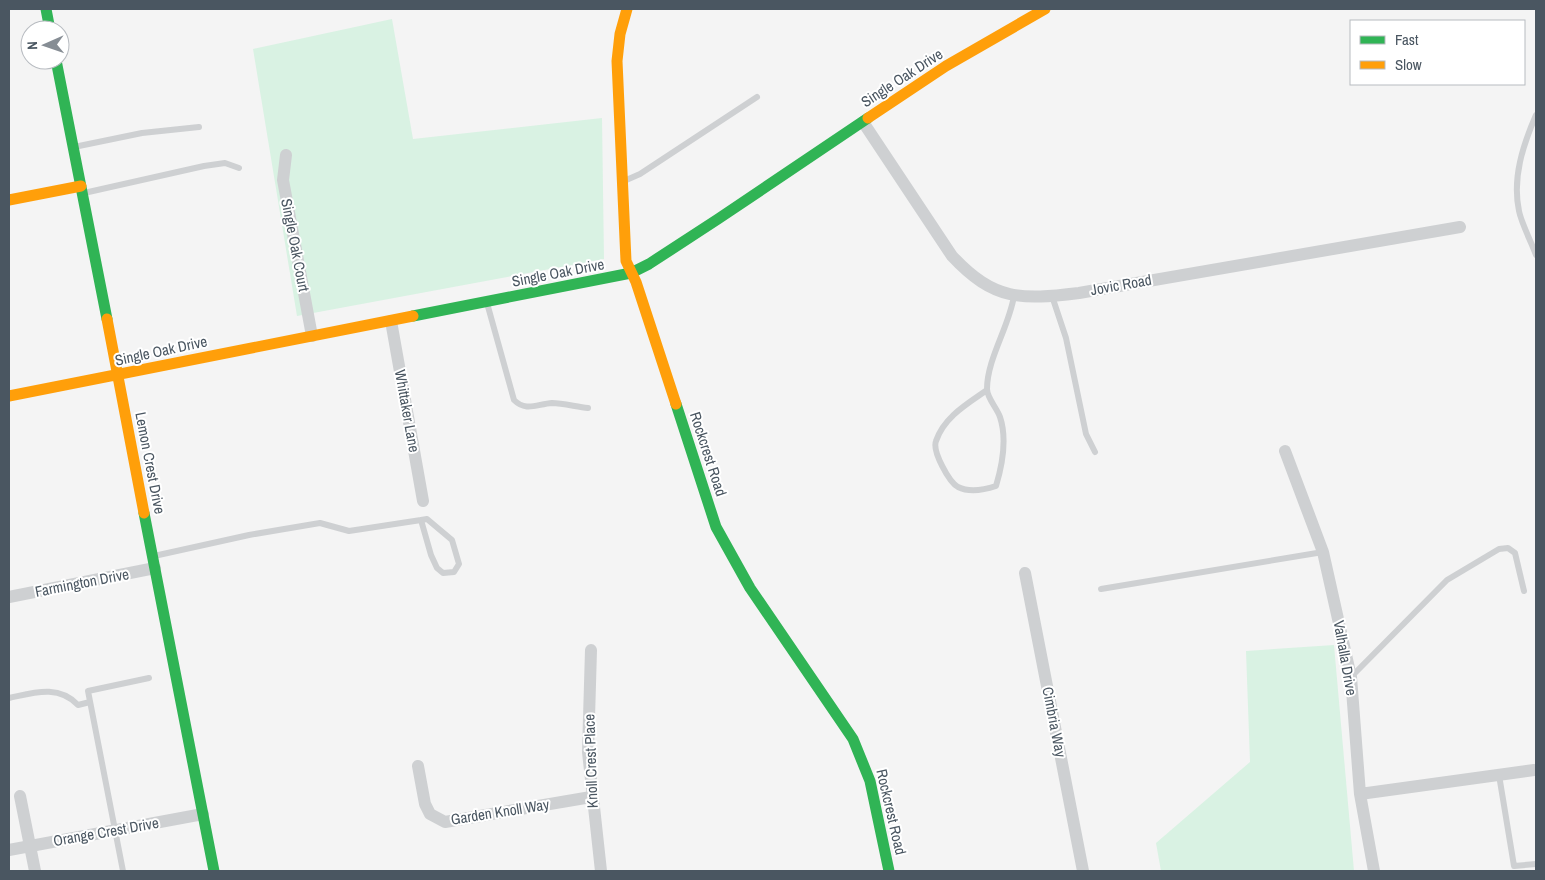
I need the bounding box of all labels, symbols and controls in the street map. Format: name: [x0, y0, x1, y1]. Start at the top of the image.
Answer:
north arrow: [20, 20, 70, 70]
legend: [1350, 20, 1525, 85]
text: Fast: [1395, 29, 1419, 50]
text: N: [23, 41, 41, 50]
street label: Single Oak Drive: [857, 43, 947, 112]
text: Slow: [1395, 54, 1422, 75]
street label: Single Oak Court: [276, 197, 315, 294]
street label: Single Oak Drive: [510, 253, 606, 292]
street label: Jovic Road: [1089, 269, 1153, 300]
street label: Single Oak Drive: [113, 330, 209, 371]
street label: Whittaker Lane: [390, 368, 425, 454]
street label: Rockcrest Road: [685, 409, 732, 499]
street label: Lemon Crest Drive: [130, 410, 171, 516]
street label: Farmington Drive: [33, 563, 131, 602]
street label: Valhalla Drive: [1329, 619, 1362, 697]
street label: Cimbria Way: [1037, 685, 1072, 760]
street label: Knoll Crest Place: [578, 713, 603, 809]
street label: Rockcrest Road: [871, 767, 912, 857]
street label: Garden Knoll Way: [449, 793, 551, 830]
street label: Orange Crest Drive: [52, 812, 160, 851]

